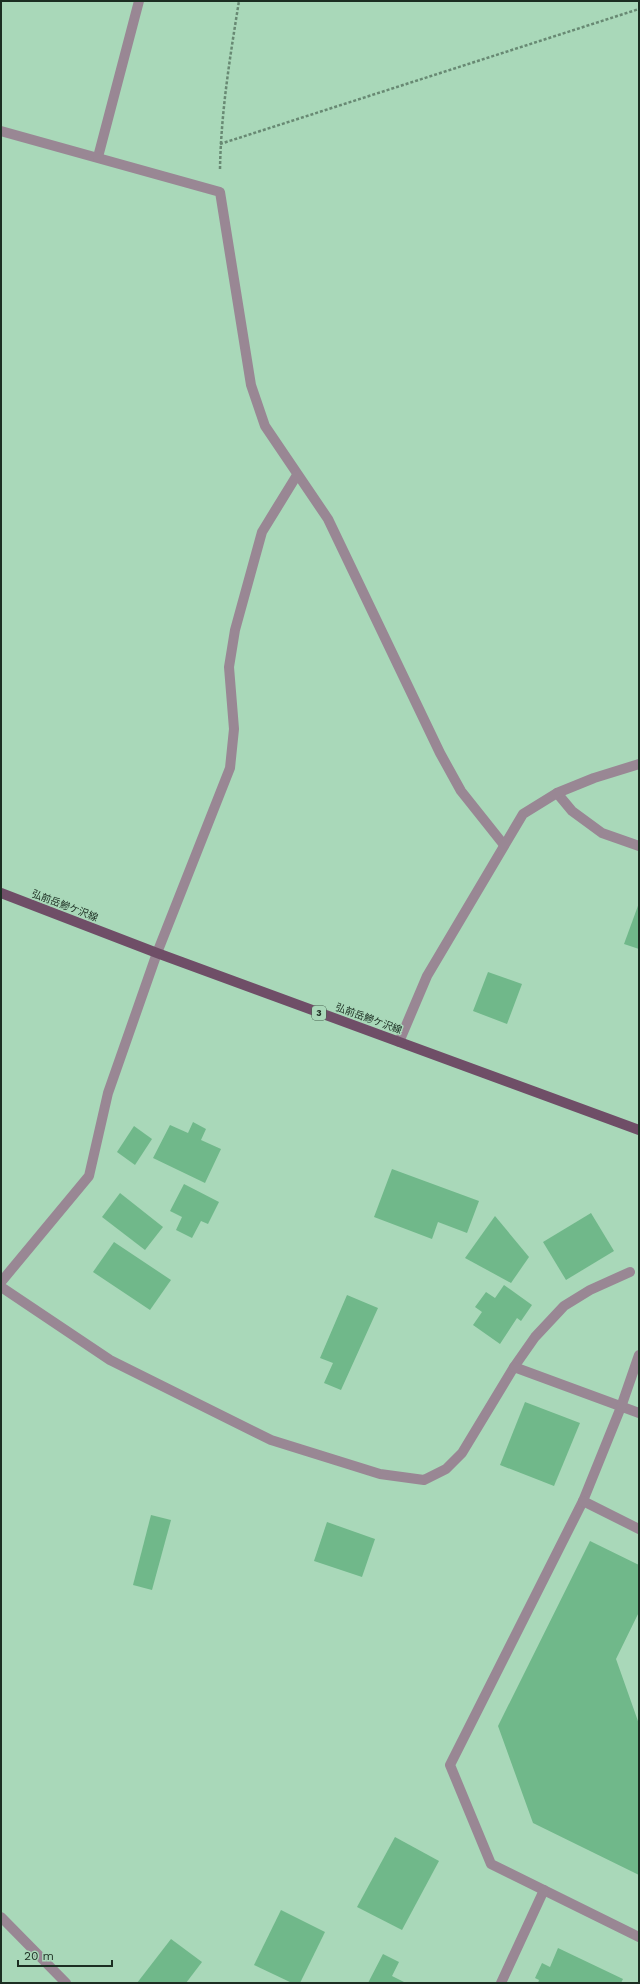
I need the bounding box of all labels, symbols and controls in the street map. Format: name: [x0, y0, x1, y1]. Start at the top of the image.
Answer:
street label: 弘前岳鰺ケ沢線: [30, 888, 99, 923]
street label: 弘前岳鰺ケ沢線: [334, 1001, 404, 1036]
road number: 3: [312, 1006, 326, 1020]
scale bar: [18, 1942, 112, 1968]
text: 20 m: [24, 1949, 54, 1963]

